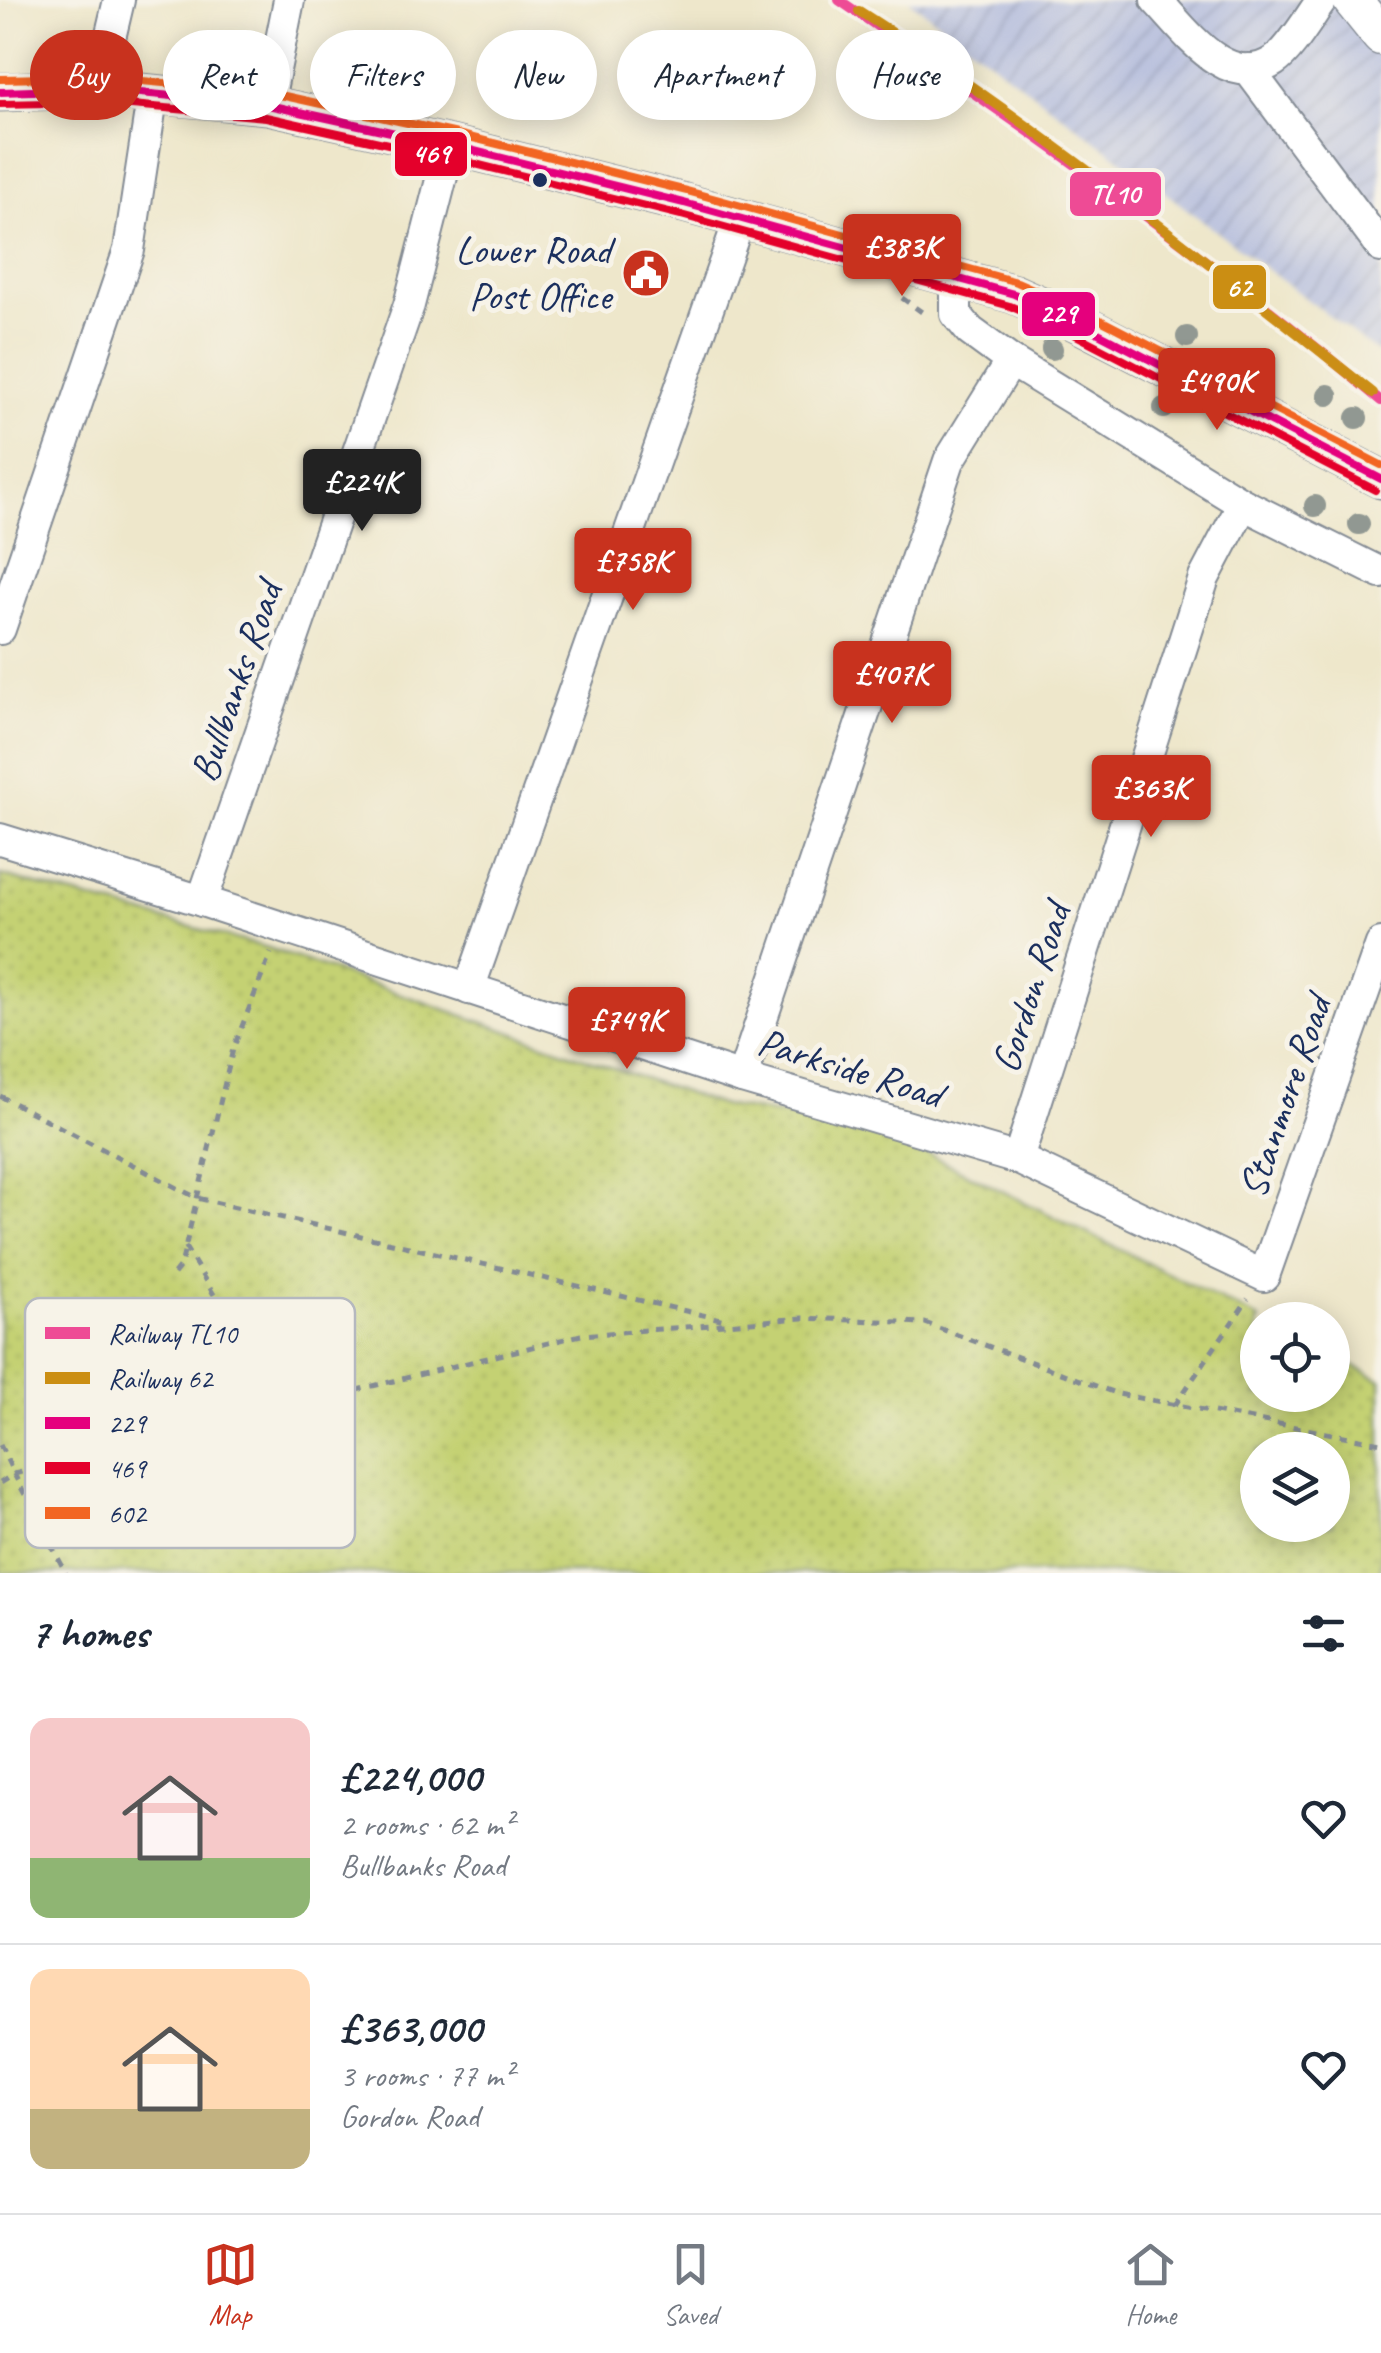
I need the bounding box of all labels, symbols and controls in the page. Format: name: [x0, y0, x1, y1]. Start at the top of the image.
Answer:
chip: Buy: [30, 30, 143, 120]
chip: Rent: [163, 30, 290, 120]
chip: Filters: [310, 30, 456, 120]
chip: New: [476, 30, 597, 120]
chip: Apartment: [617, 30, 816, 120]
chip: House: [836, 30, 974, 120]
line badge: 469: [393, 130, 469, 178]
text: 469: [412, 136, 454, 171]
unlabelled marker: [530, 170, 550, 190]
line badge: TL10: [1068, 170, 1163, 218]
text: TL10: [1090, 176, 1143, 211]
pin: £383K: [832, 214, 972, 299]
place label: Lower Road Post Office: [455, 225, 616, 321]
text: £383K: [865, 226, 939, 267]
public building icon: Lower Road Post Office: [620, 247, 672, 299]
line badge: 62: [1211, 263, 1268, 311]
text: 62: [1226, 270, 1254, 305]
line badge: 229: [1020, 290, 1097, 338]
text: 229: [1039, 296, 1080, 331]
pin: £490K: [1147, 348, 1287, 433]
text: £490K: [1180, 360, 1254, 401]
pin: £224K: [292, 449, 432, 534]
text: £224K: [325, 461, 399, 502]
pin: £758K: [563, 528, 703, 613]
text: £758K: [596, 540, 670, 581]
street label: Bullbanks Road: [179, 570, 295, 788]
pin: £407K: [822, 641, 962, 726]
text: £407K: [855, 653, 929, 694]
pin: £363K: [1081, 755, 1221, 840]
text: £363K: [1114, 767, 1188, 808]
street label: Gordon Road: [980, 892, 1084, 1078]
street label: Stanmore Road: [1227, 984, 1345, 1204]
pin: £749K: [557, 987, 697, 1072]
text: £749K: [590, 999, 664, 1040]
street label: Parkside Road: [752, 1016, 954, 1122]
legend: [25, 1298, 355, 1548]
map controls: [1240, 1302, 1350, 1542]
button: locate: [1240, 1302, 1350, 1412]
text: Railway TL10: [108, 1316, 240, 1351]
text: Railway 62: [108, 1361, 215, 1396]
text: 229: [108, 1406, 148, 1441]
button: layers: [1240, 1432, 1350, 1542]
text: 469: [108, 1451, 148, 1486]
text: 602: [108, 1496, 148, 1531]
icon: filters: [1296, 1606, 1351, 1661]
text: 7 homes: [30, 1607, 148, 1660]
text: £224,000: [340, 1751, 481, 1804]
icon: home: [110, 1758, 230, 1878]
icon: heart: [1296, 1791, 1351, 1846]
text: 2 rooms · 62 m²: [340, 1804, 513, 1845]
text: Bullbanks Road: [340, 1845, 506, 1886]
text: £363,000: [340, 2002, 482, 2055]
icon: home: [110, 2009, 230, 2129]
icon: heart: [1296, 2042, 1351, 2097]
text: 3 rooms · 77 m²: [340, 2055, 513, 2096]
text: Gordon Road: [340, 2096, 479, 2137]
tab: Map: [203, 2237, 258, 2332]
tab: Saved: [663, 2237, 718, 2332]
tab: Home: [1123, 2237, 1178, 2332]

